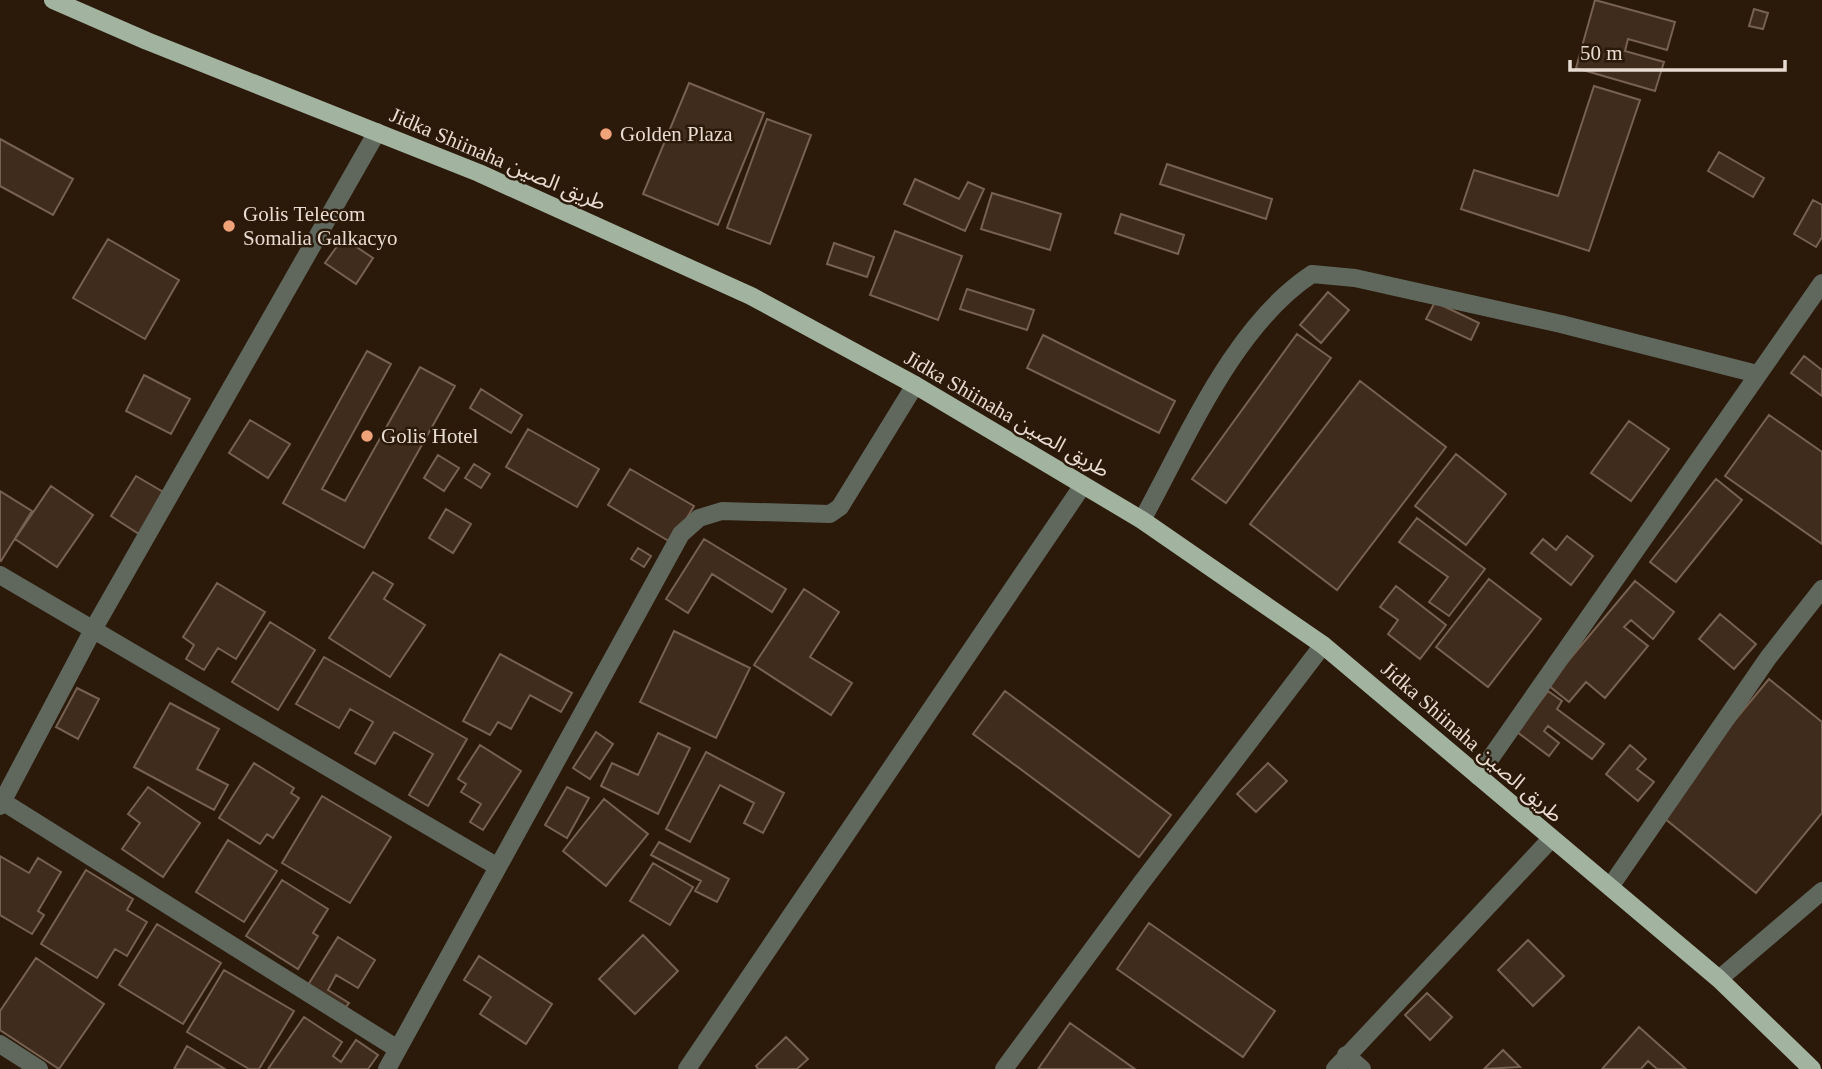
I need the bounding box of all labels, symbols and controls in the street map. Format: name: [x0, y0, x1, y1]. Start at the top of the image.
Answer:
scale bar: [1570, 28, 1785, 72]
text: 50 m: [1580, 41, 1623, 65]
street label: Jidka Shiinaha طريق الصين: [386, 103, 610, 216]
place label: Golden Plaza: [620, 122, 733, 146]
marker: Golden Plaza: [598, 126, 614, 142]
place label: Golis Telecom Somalia Galkacyo: [243, 202, 398, 250]
marker: Golis Telecom Somalia Galkacyo: [221, 218, 237, 234]
street label: Jidka Shiinaha طريق الصين: [900, 346, 1114, 483]
place label: Golis Hotel: [381, 424, 479, 448]
marker: Golis Hotel: [359, 428, 375, 444]
street label: Jidka Shiinaha طريق الصين: [1376, 657, 1568, 828]

